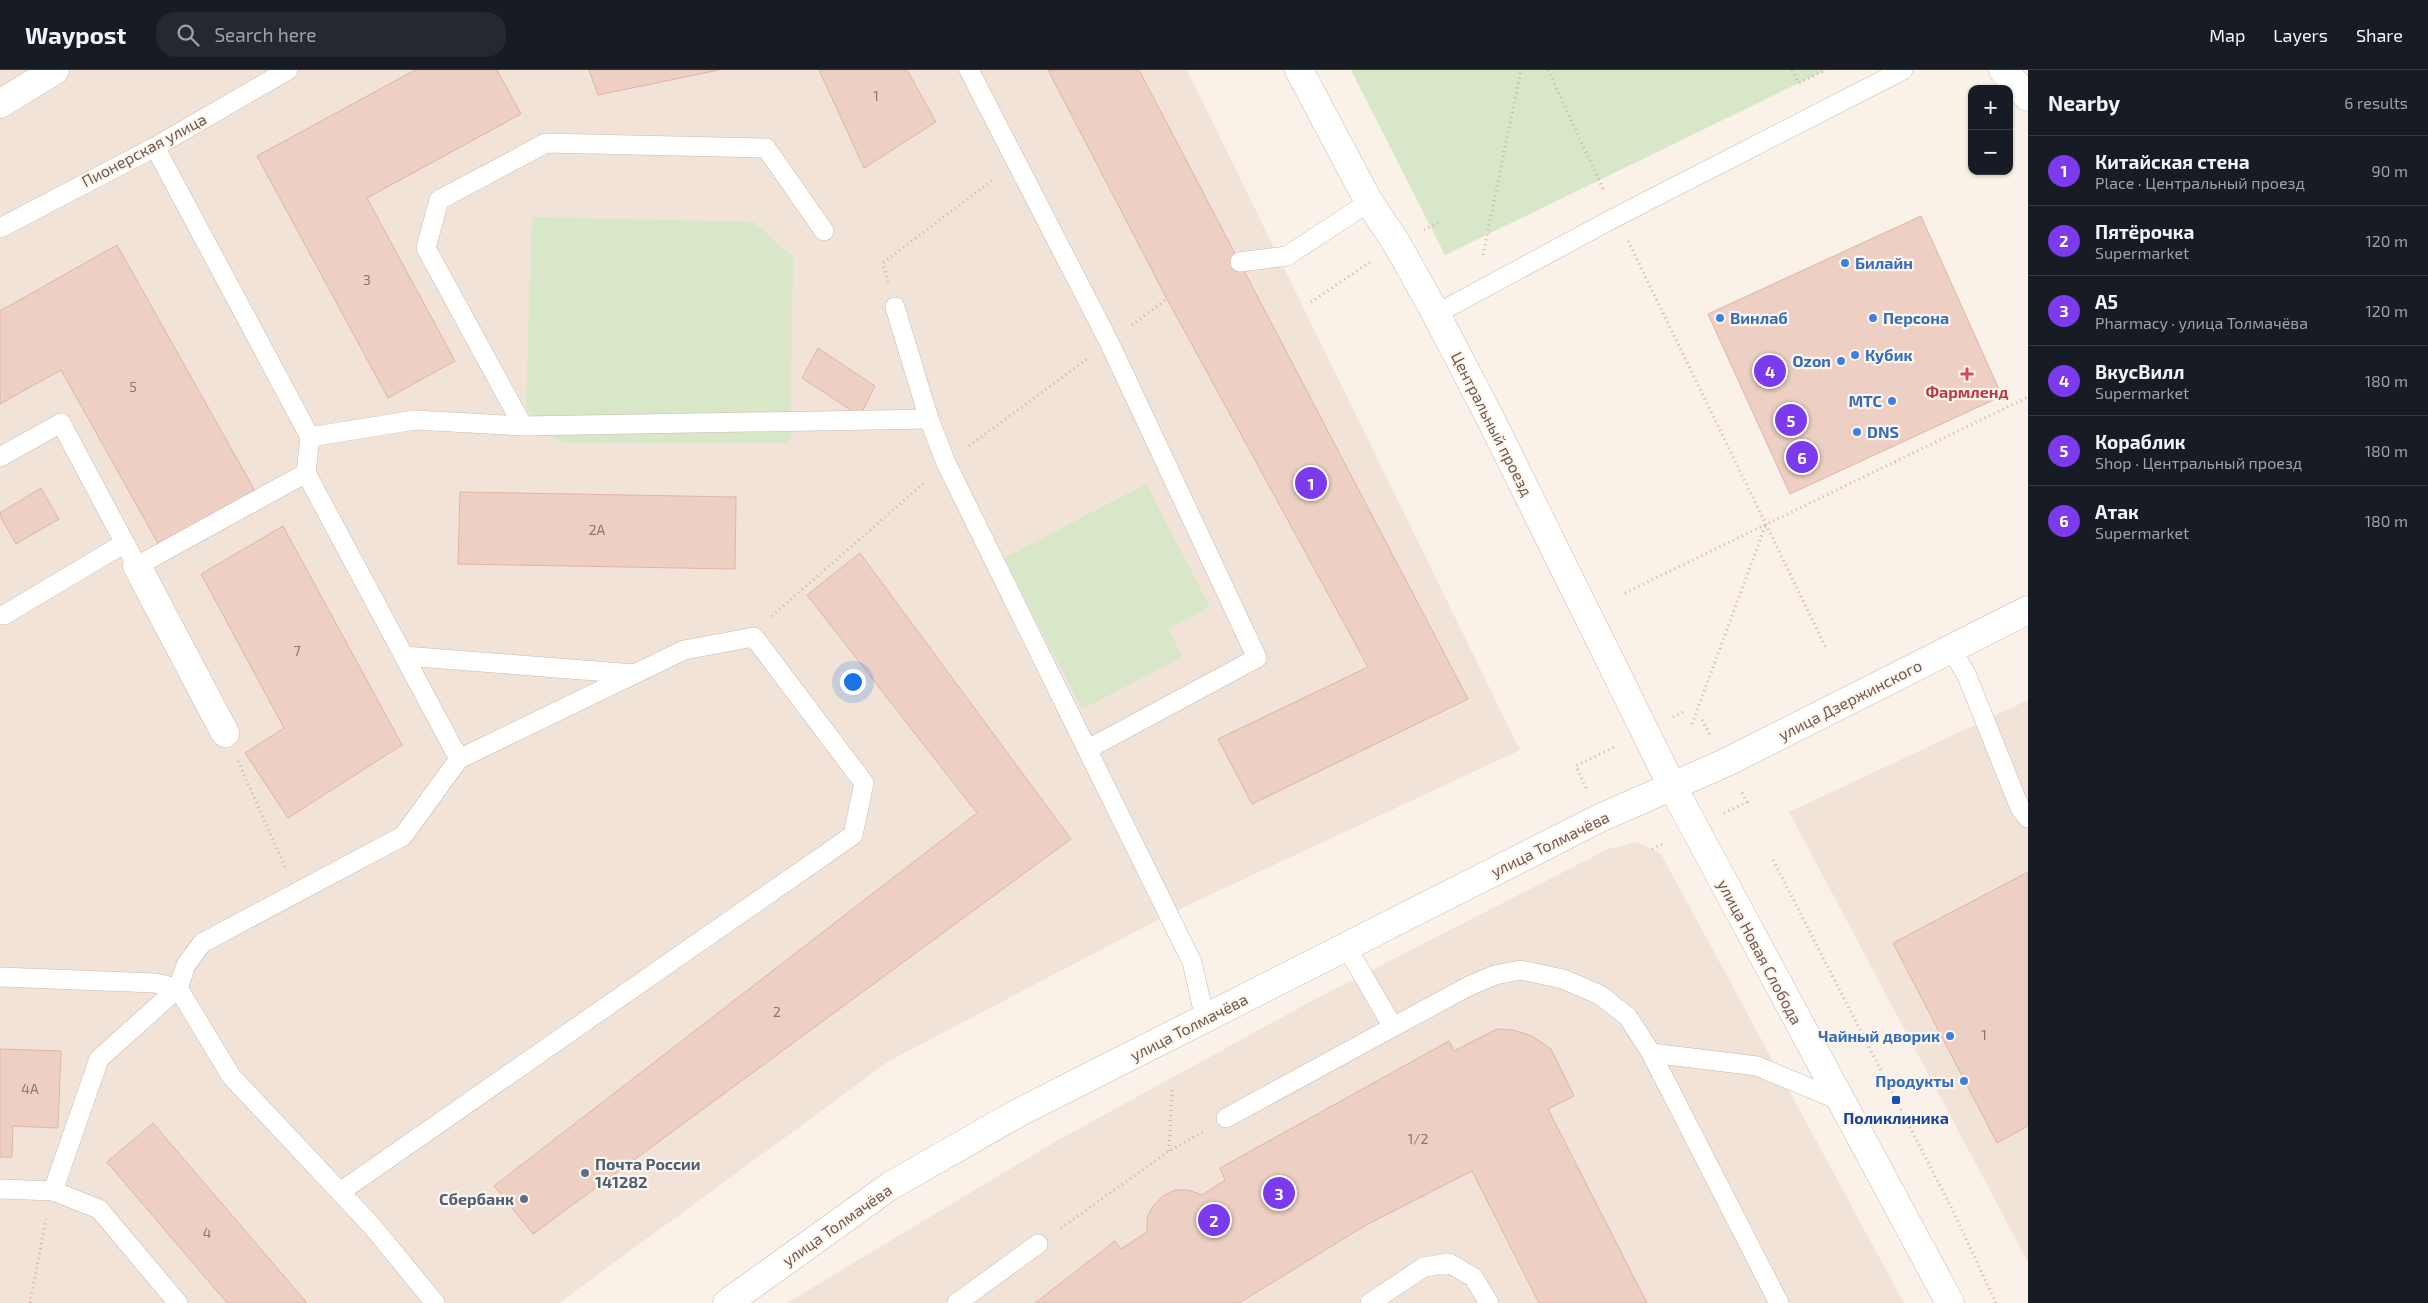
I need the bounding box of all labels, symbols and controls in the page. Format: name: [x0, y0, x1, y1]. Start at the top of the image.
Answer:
search box: [156, 12, 506, 57]
text: Waypost: [25, 20, 126, 49]
icon: search: [174, 21, 202, 49]
text: Search here: [214, 23, 317, 46]
text: Map: [2209, 24, 2245, 46]
text: Layers: [2273, 24, 2328, 46]
text: Share: [2356, 24, 2403, 46]
map controls: [1968, 85, 2013, 175]
button: +: [1968, 85, 2013, 130]
house number: 1: [873, 87, 879, 104]
text: Nearby: [2048, 90, 2120, 115]
text: 6 results: [2344, 93, 2408, 112]
street label: Пионерская улица: [78, 109, 210, 191]
button: −: [1968, 130, 2013, 175]
text: Китайская стена: [2095, 150, 2250, 173]
text: 1: [2061, 161, 2067, 180]
text: 90 m: [2372, 161, 2408, 180]
text: Place · Центральный проезд: [2095, 173, 2305, 192]
text: Пятёрочка: [2095, 220, 2194, 243]
text: 2: [2059, 231, 2069, 250]
text: 120 m: [2365, 231, 2408, 250]
text: Supermarket: [2095, 243, 2189, 262]
place label: Билайн: [1855, 253, 1913, 272]
marker: Билайн: [1839, 257, 1851, 269]
house number: 3: [363, 271, 371, 288]
text: А5: [2095, 290, 2118, 313]
text: 3: [2059, 301, 2069, 320]
text: 120 m: [2365, 301, 2408, 320]
place label: Винлаб: [1730, 308, 1788, 327]
place label: Персона: [1883, 308, 1949, 327]
marker: Винлаб: [1714, 312, 1726, 324]
marker: Персона: [1867, 312, 1879, 324]
text: Pharmacy · улица Толмачёва: [2095, 313, 2308, 332]
place label: Кубик: [1865, 345, 1912, 364]
street label: Центральный проезд: [1448, 348, 1537, 499]
marker: Кубик: [1849, 349, 1861, 361]
place label: Ozon: [1793, 351, 1831, 370]
pin: 4: [1754, 352, 1786, 390]
marker: Ozon: [1835, 355, 1847, 367]
text: ВкусВилл: [2095, 360, 2185, 383]
marker: Фармленд: [1961, 368, 1973, 380]
text: 4: [2059, 371, 2069, 390]
text: 180 m: [2365, 371, 2408, 390]
house number: 5: [129, 378, 137, 395]
place label: Фармленд: [1925, 382, 2009, 401]
text: Supermarket: [2095, 383, 2189, 402]
place label: МТС: [1848, 391, 1882, 410]
marker: МТС: [1886, 395, 1898, 407]
pin: 5: [1775, 401, 1807, 439]
place label: DNS: [1867, 422, 1899, 441]
marker: DNS: [1851, 426, 1863, 438]
text: Кораблик: [2095, 430, 2186, 453]
pin: 6: [1786, 438, 1818, 476]
text: 5: [2060, 441, 2068, 460]
text: 180 m: [2365, 441, 2408, 460]
text: Shop · Центральный проезд: [2095, 453, 2302, 472]
pin: 1: [1295, 464, 1327, 502]
text: Атак: [2095, 500, 2139, 523]
text: 6: [2059, 511, 2069, 530]
text: 180 m: [2365, 511, 2408, 530]
house number: 2А: [589, 521, 606, 538]
text: Supermarket: [2095, 523, 2189, 542]
house number: 7: [293, 642, 301, 659]
street label: улица Дзержинского: [1775, 655, 1925, 745]
your location: [840, 669, 866, 695]
street label: улица Толмачёва: [1487, 807, 1613, 881]
street label: улица Новая Слобода: [1713, 876, 1807, 1028]
street label: улица Толмачёва: [1127, 989, 1251, 1065]
house number: 2: [773, 1003, 781, 1020]
place label: Чайный дворик: [1818, 1026, 1940, 1045]
house number: 1: [1981, 1026, 1987, 1043]
marker: Чайный дворик: [1944, 1030, 1956, 1042]
place label: Продукты: [1875, 1071, 1954, 1090]
marker: Продукты: [1958, 1075, 1970, 1087]
house number: 4А: [21, 1080, 39, 1097]
marker: Поликлиника: [1890, 1094, 1902, 1106]
place label: Поликлиника: [1843, 1108, 1949, 1127]
house number: 1/2: [1408, 1130, 1428, 1147]
place label: Почта России 141282: [595, 1154, 701, 1191]
marker: Почта России 141282: [579, 1167, 591, 1179]
pin: 3: [1263, 1174, 1295, 1212]
street label: улица Толмачёва: [778, 1180, 896, 1270]
place label: Сбербанк: [439, 1189, 514, 1208]
marker: Сбербанк: [518, 1193, 530, 1205]
pin: 2: [1198, 1201, 1230, 1239]
house number: 4: [203, 1224, 211, 1241]

